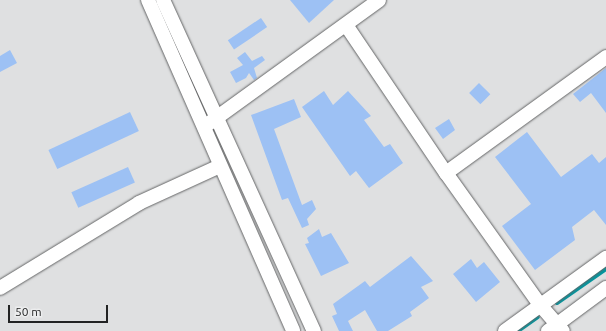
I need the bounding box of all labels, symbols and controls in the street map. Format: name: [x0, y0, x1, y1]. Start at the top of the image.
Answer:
scale bar: [10, 297, 110, 323]
text: 50 m: [15, 305, 42, 318]

